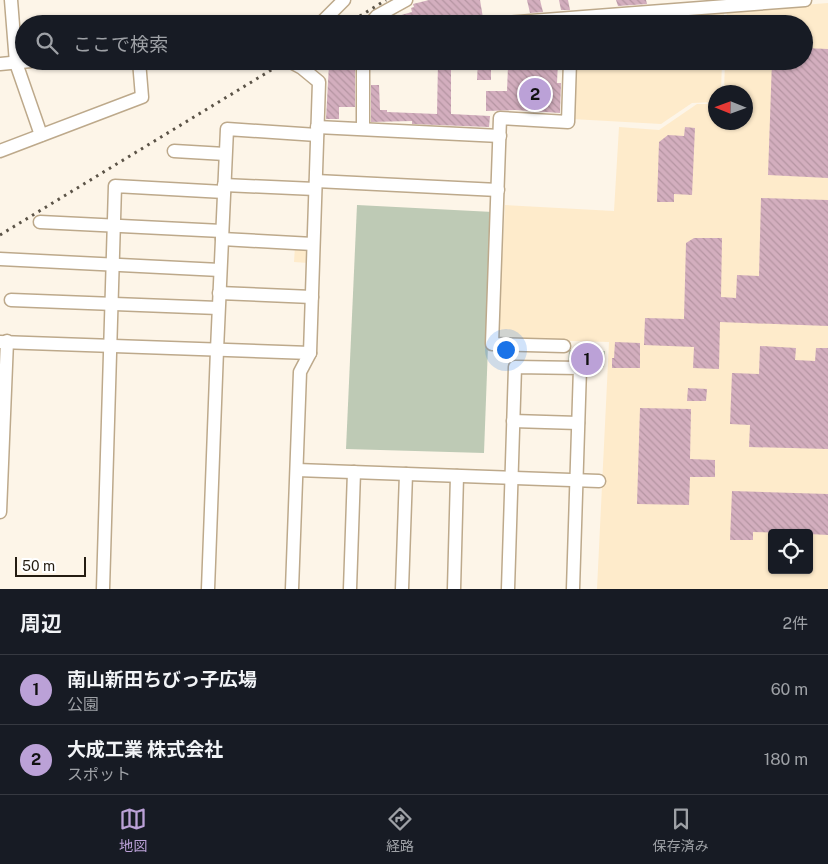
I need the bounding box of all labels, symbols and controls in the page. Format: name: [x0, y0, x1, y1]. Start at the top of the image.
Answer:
search box: [15, 15, 813, 70]
icon: search: [33, 29, 61, 57]
text: ここで検索: [73, 33, 168, 55]
pin: 2: [519, 75, 551, 113]
north arrow: [708, 85, 753, 130]
your location: [493, 337, 519, 363]
pin: 1: [571, 340, 603, 378]
map controls: [768, 529, 813, 574]
button: locate: [768, 529, 813, 574]
scale bar: [15, 554, 86, 577]
text: 50 m: [22, 558, 55, 574]
text: 周辺: [20, 611, 62, 636]
text: 2件: [782, 614, 808, 633]
text: 南山新田ちびっ子広場: [67, 668, 257, 690]
text: 1: [33, 680, 39, 699]
text: 60 m: [771, 680, 808, 699]
text: 公園: [67, 695, 99, 714]
text: 大成工業 株式会社: [67, 738, 223, 760]
text: 2: [31, 750, 41, 769]
text: 180 m: [764, 750, 808, 769]
text: スポット: [67, 765, 131, 784]
tab: 地図: [119, 805, 147, 855]
tab: 経路: [386, 805, 414, 855]
tab: 保存済み: [653, 805, 709, 855]

